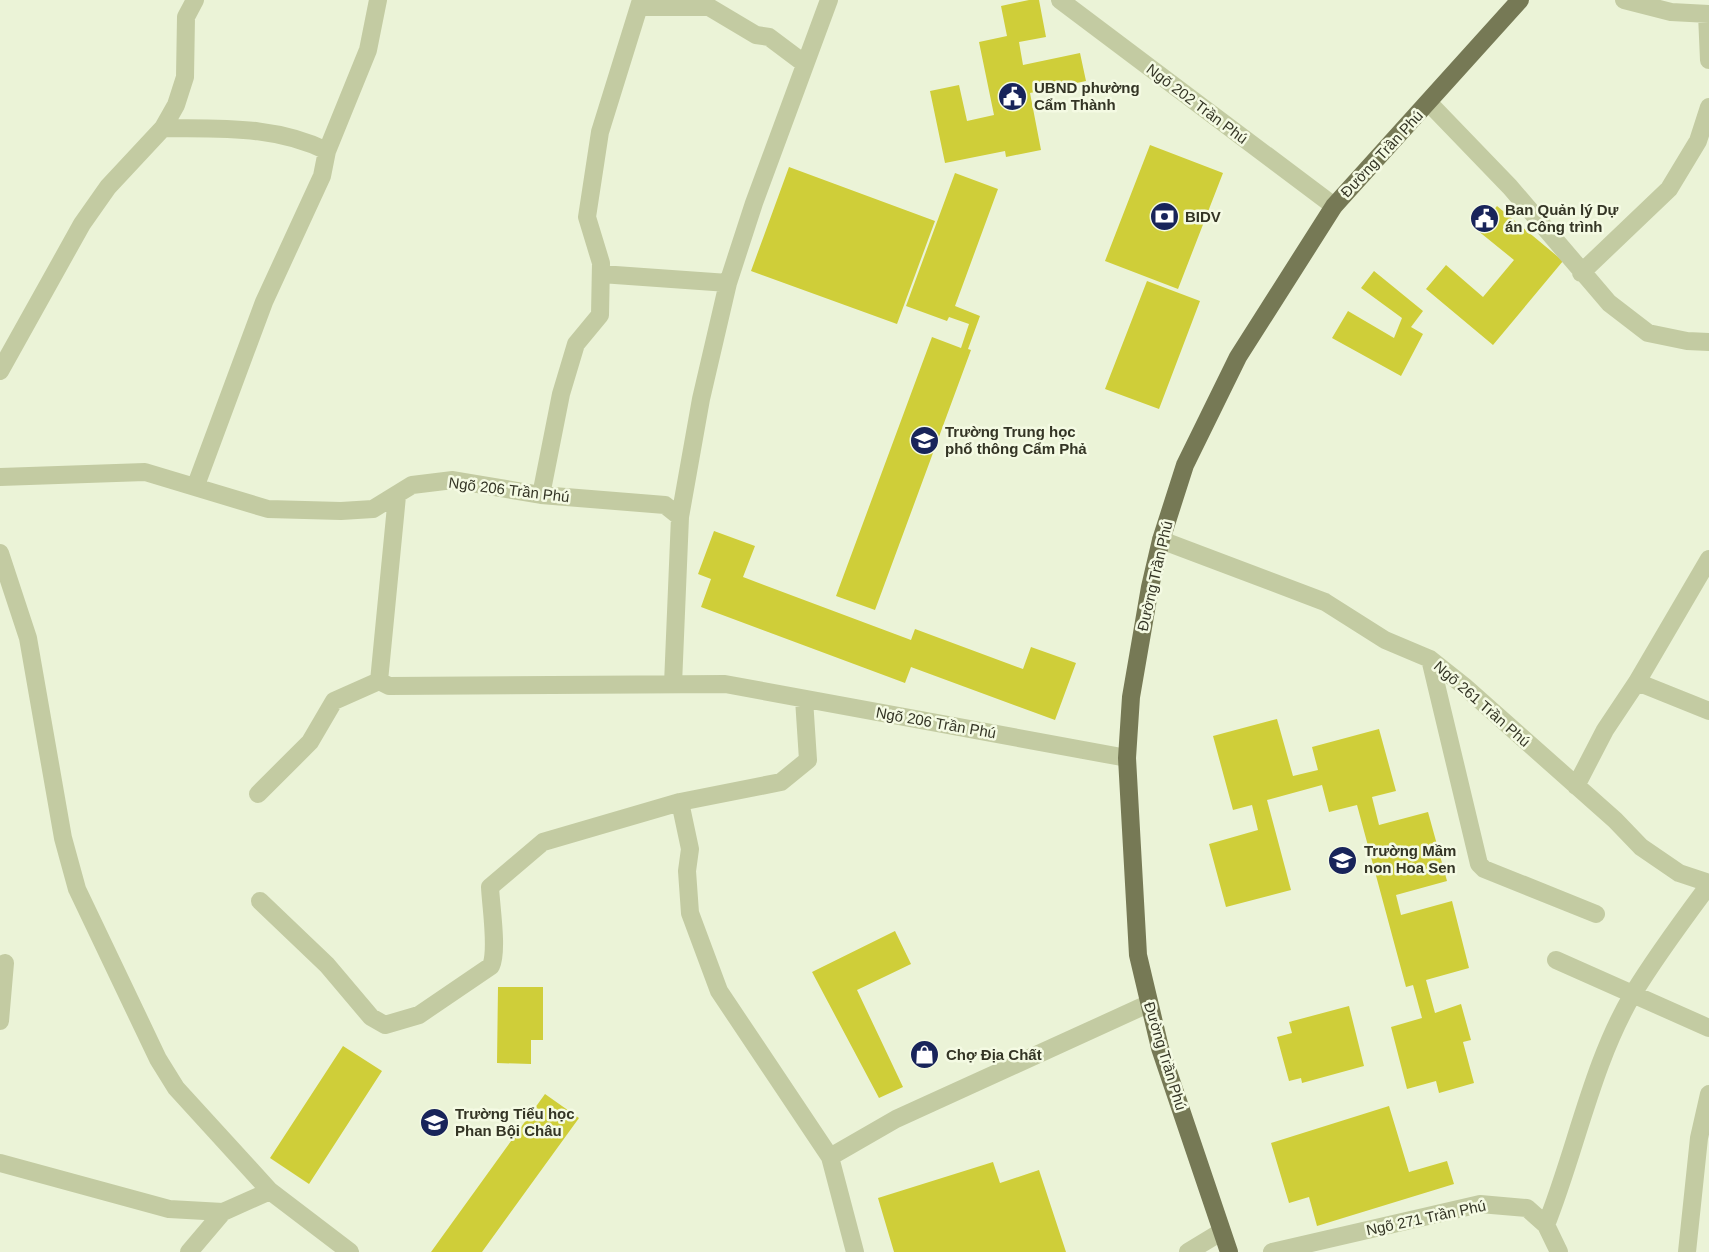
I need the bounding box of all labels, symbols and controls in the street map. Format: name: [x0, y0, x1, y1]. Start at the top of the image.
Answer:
street label: Ngõ 202 Trần Phú: [1144, 60, 1251, 147]
place label: UBND phường Cẩm Thành: [1034, 79, 1140, 113]
public building icon: UBND phường Cẩm Thành: [997, 81, 1029, 113]
street label: Đường Trần Phú: [1337, 107, 1426, 201]
bank icon: BIDV: [1148, 201, 1180, 233]
place label: Ban Quản lý Dự án Công trình: [1505, 201, 1619, 235]
public building icon: Ban Quản lý Dự án Công trình: [1468, 203, 1500, 235]
place label: BIDV: [1185, 208, 1221, 225]
place label: Trường Trung học phổ thông Cẩm Phả: [945, 423, 1087, 457]
school or university icon: Trường Trung học phổ thông Cẩm Phả: [908, 425, 940, 457]
street label: Ngõ 206 Trần Phú: [448, 474, 571, 505]
street label: Đường Trần Phú: [1134, 519, 1175, 633]
street label: Ngõ 261 Trần Phú: [1431, 657, 1534, 750]
street label: Ngõ 206 Trần Phú: [875, 704, 998, 741]
place label: Trường Mầm non Hoa Sen: [1364, 842, 1456, 876]
school or university icon: Trường Mầm non Hoa Sen: [1327, 844, 1359, 876]
street label: Đường Trần Phú: [1141, 1000, 1190, 1112]
shop icon: Chợ Địa Chất: [909, 1039, 941, 1071]
place label: Chợ Địa Chất: [946, 1046, 1042, 1063]
place label: Trường Tiểu học Phan Bội Châu: [455, 1105, 575, 1139]
school or university icon: Trường Tiểu học Phan Bội Châu: [418, 1107, 450, 1139]
street label: Ngõ 271 Trần Phú: [1365, 1197, 1487, 1238]

